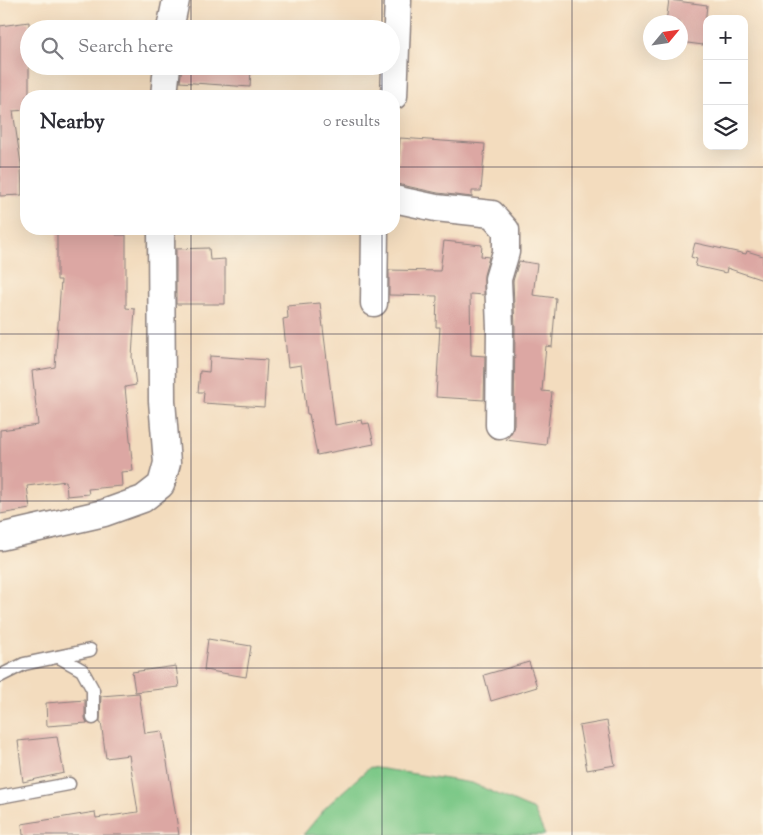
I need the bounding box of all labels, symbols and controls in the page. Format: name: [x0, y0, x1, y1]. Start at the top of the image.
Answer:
north arrow: [643, 15, 688, 60]
map controls: [703, 15, 748, 150]
button: +: [703, 15, 748, 60]
search box: [20, 20, 400, 75]
icon: search: [38, 34, 66, 62]
text: Search here: [78, 34, 173, 61]
button: −: [703, 60, 748, 105]
button: layers: [703, 105, 748, 150]
text: Nearby: [40, 108, 105, 138]
text: 0 results: [323, 111, 380, 134]

